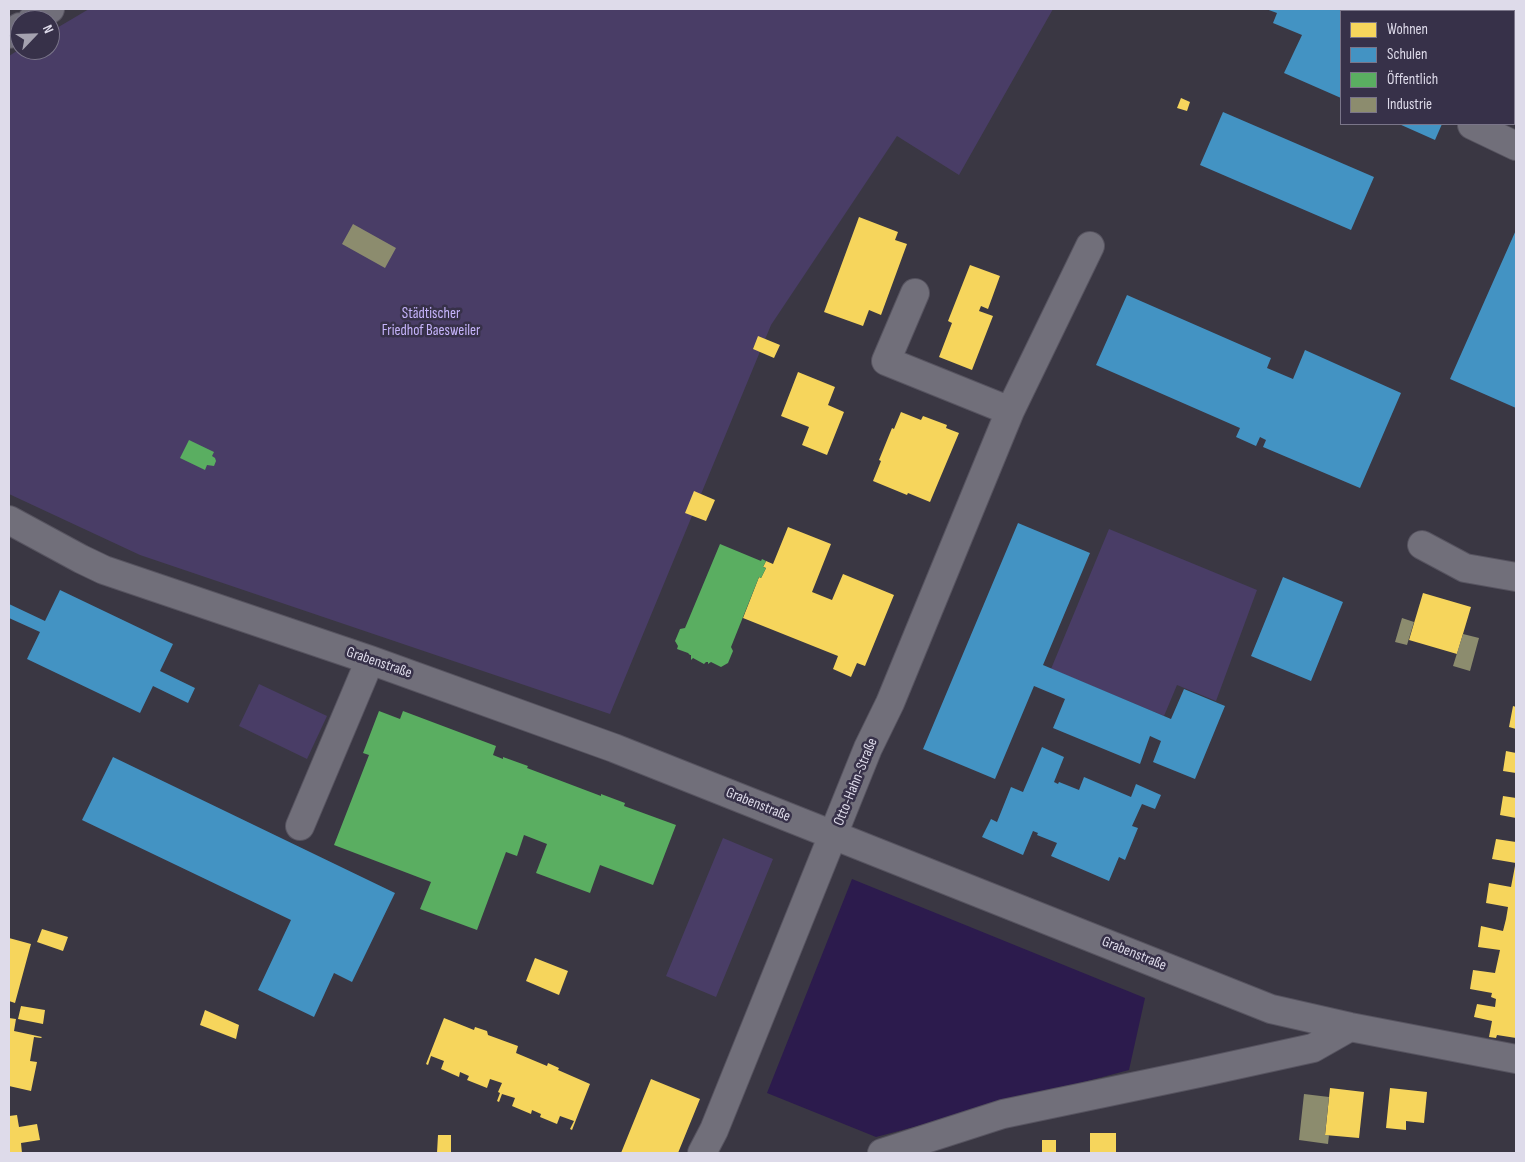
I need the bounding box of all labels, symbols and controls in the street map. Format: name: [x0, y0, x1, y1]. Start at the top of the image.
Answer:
north arrow: [10, 10, 60, 60]
legend: [1340, 10, 1515, 125]
text: Wohnen: [1387, 20, 1428, 39]
text: N: [39, 22, 58, 36]
text: Schulen: [1387, 45, 1427, 64]
text: Öffentlich: [1387, 70, 1438, 89]
text: Industrie: [1387, 95, 1432, 114]
park label: Städtischer Friedhof Baesweiler: [382, 305, 480, 340]
street label: Grabenstraße: [344, 643, 414, 683]
street label: Otto-Hahn-Straße: [830, 736, 882, 828]
street label: Grabenstraße: [723, 784, 793, 826]
street label: Grabenstraße: [1099, 933, 1169, 975]

